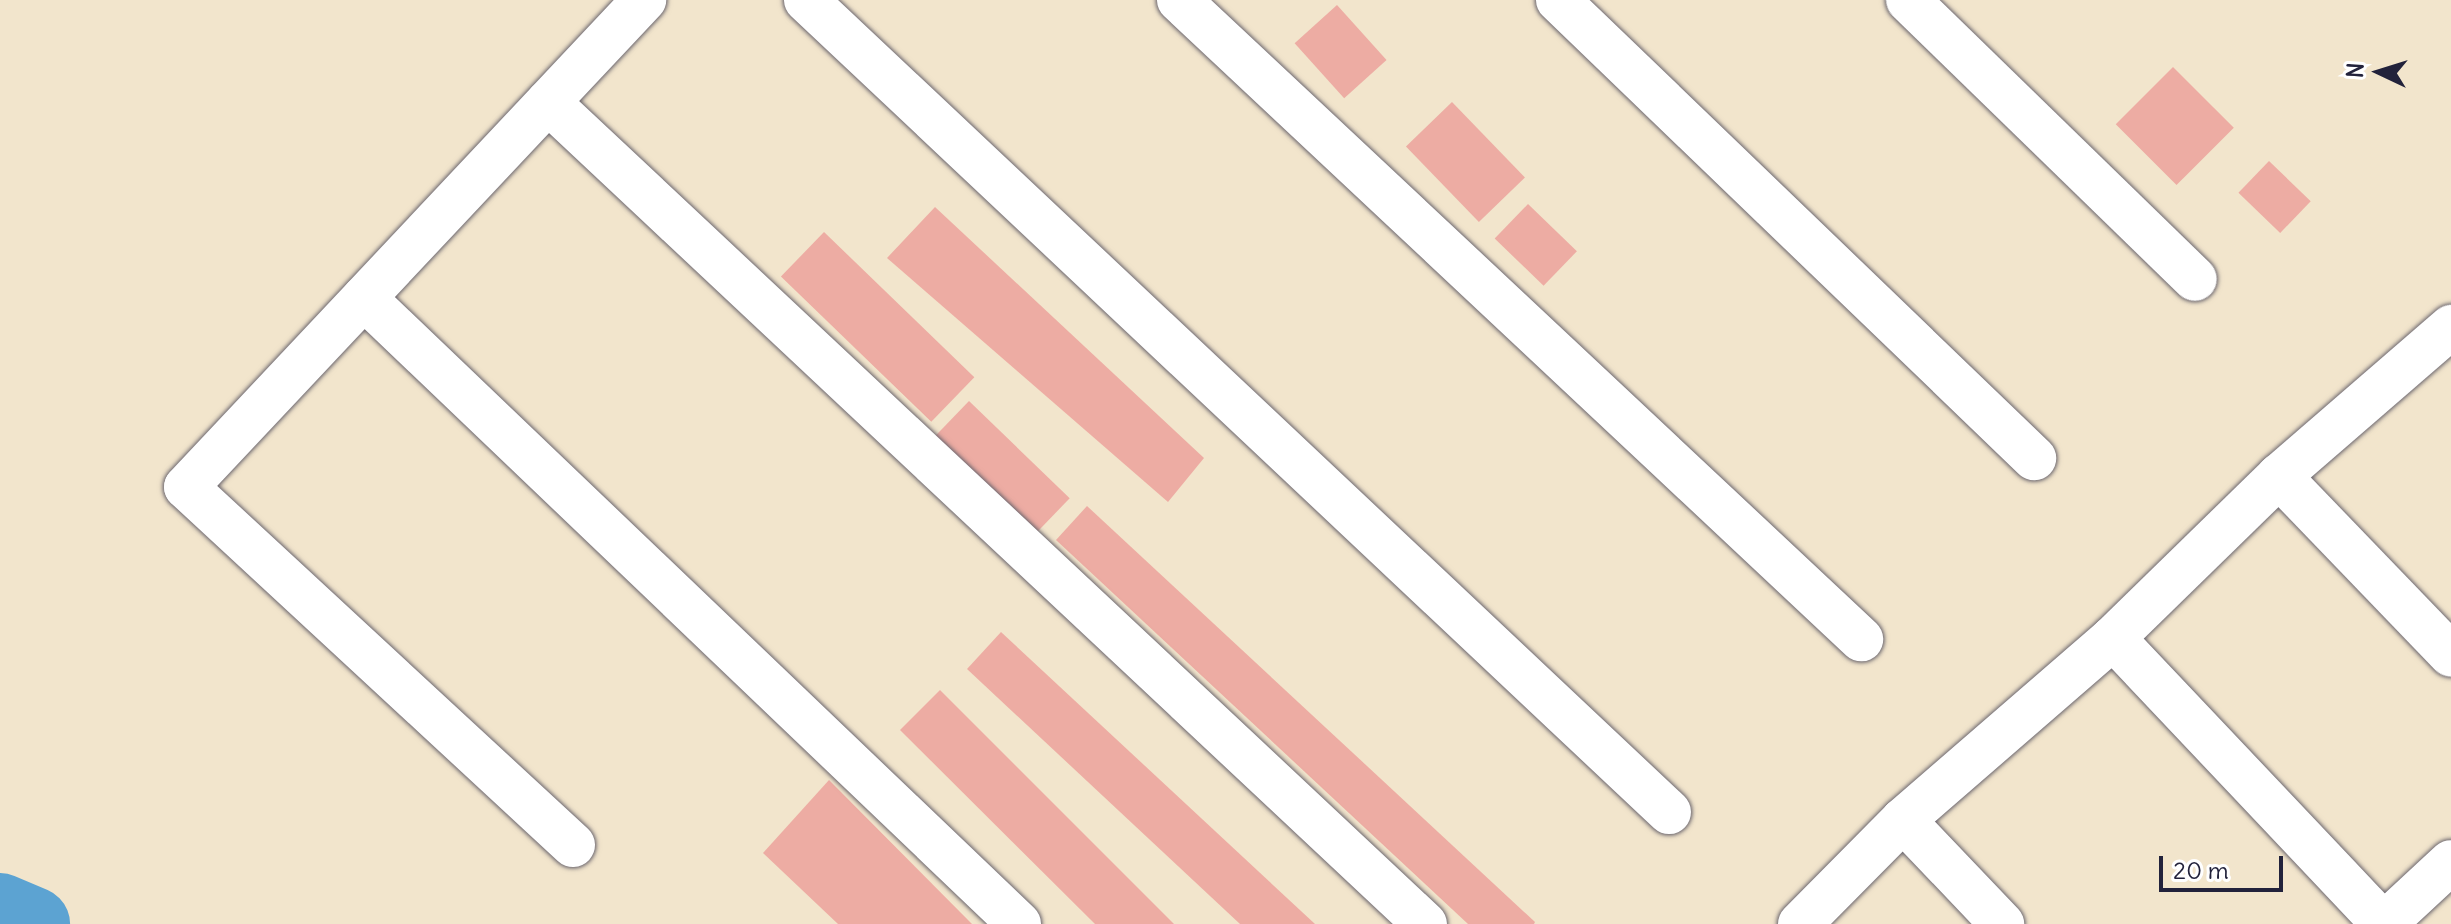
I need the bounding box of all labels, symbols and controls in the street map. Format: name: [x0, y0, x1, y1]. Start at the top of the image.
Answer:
north arrow: [2339, 32, 2419, 112]
text: N: [2341, 62, 2370, 79]
scale bar: [2163, 840, 2287, 890]
text: 20 m: [2173, 855, 2229, 885]

